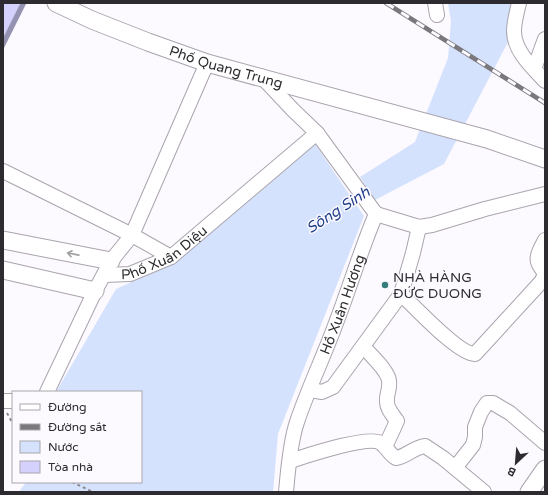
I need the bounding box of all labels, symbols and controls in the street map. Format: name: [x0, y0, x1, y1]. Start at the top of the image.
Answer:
street label: Phố Quang Trung: [167, 42, 285, 92]
water label: Sông Sinh: [303, 182, 374, 237]
street label: Phố Xuân Diệu: [121, 222, 211, 283]
one-way arrow: [67, 249, 80, 257]
street label: Hồ Xuân Hương: [317, 252, 369, 357]
place label: NHÀ HÀNG ĐỨC DUONG: [393, 269, 482, 302]
marker: NHÀ HÀNG ĐỨC DUONG: [380, 280, 390, 290]
legend: [12, 391, 142, 483]
text: Đường: [48, 400, 87, 414]
text: Đường sắt: [48, 420, 107, 434]
text: Nước: [48, 440, 79, 454]
north arrow: [496, 443, 536, 483]
text: Tòa nhà: [48, 460, 93, 474]
text: B: [505, 464, 518, 479]

